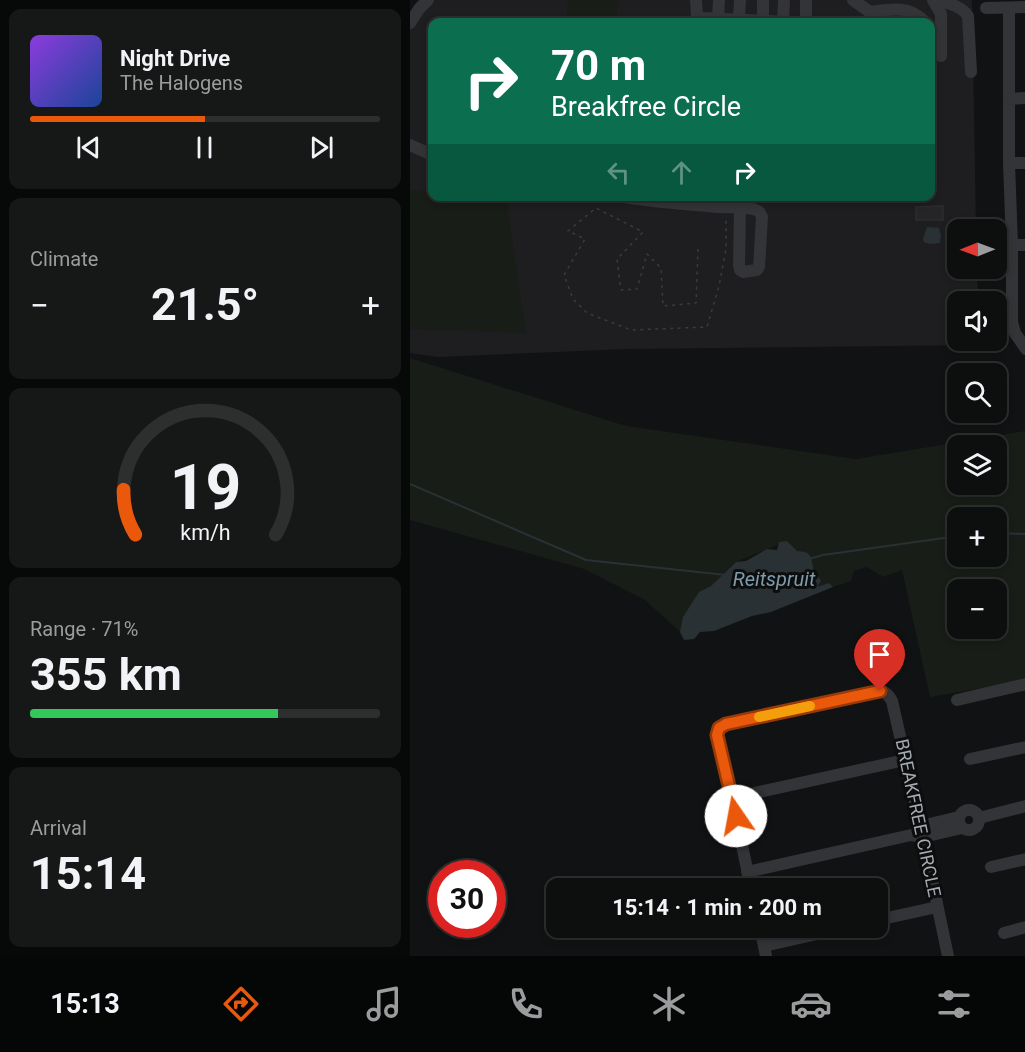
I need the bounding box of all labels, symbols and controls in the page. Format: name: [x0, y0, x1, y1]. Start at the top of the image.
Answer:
text: 70 m: [551, 41, 646, 90]
icon: right: [452, 42, 530, 120]
text: Night Drive: [120, 46, 230, 71]
text: The Halogens: [120, 71, 243, 95]
text: Breakfree Circle: [551, 91, 741, 123]
icon: previous: [72, 131, 105, 164]
icon: pause: [188, 131, 221, 164]
icon: next: [305, 131, 338, 164]
icon: left: [602, 156, 635, 189]
icon: ahead: [665, 156, 698, 189]
icon: right: [728, 156, 761, 189]
north arrow: [947, 219, 1007, 279]
map controls: [947, 219, 1007, 639]
text: Climate: [30, 247, 98, 271]
text: 21.5°: [151, 278, 259, 331]
text: −: [30, 286, 49, 325]
text: +: [361, 286, 380, 325]
button: sound: [947, 291, 1007, 351]
button: search: [947, 363, 1007, 423]
button: layers: [947, 435, 1007, 495]
text: 19: [169, 451, 241, 524]
button: +: [947, 507, 1007, 567]
text: km/h: [180, 520, 230, 545]
water label: Reitspruit: [733, 567, 816, 591]
button: −: [947, 579, 1007, 639]
text: Range · 71%: [30, 617, 138, 641]
pin: [854, 629, 905, 691]
icon: arrive: [863, 638, 896, 671]
text: 355 km: [30, 648, 182, 701]
street label: BREAKFREE CIRCLE: [891, 737, 945, 899]
position arrow: [704, 784, 768, 848]
text: Arrival: [30, 816, 87, 840]
text: 15:14: [30, 847, 146, 900]
speed limit sign: 30: [428, 860, 506, 938]
text: 15:14 · 1 min · 200 m: [612, 895, 822, 920]
icon: directions: [220, 983, 262, 1025]
icon: music: [363, 983, 405, 1025]
icon: phone: [505, 983, 547, 1025]
icon: climate: [648, 983, 690, 1025]
icon: car: [790, 983, 832, 1025]
icon: filters: [933, 983, 975, 1025]
text: 15:13: [50, 988, 120, 1020]

